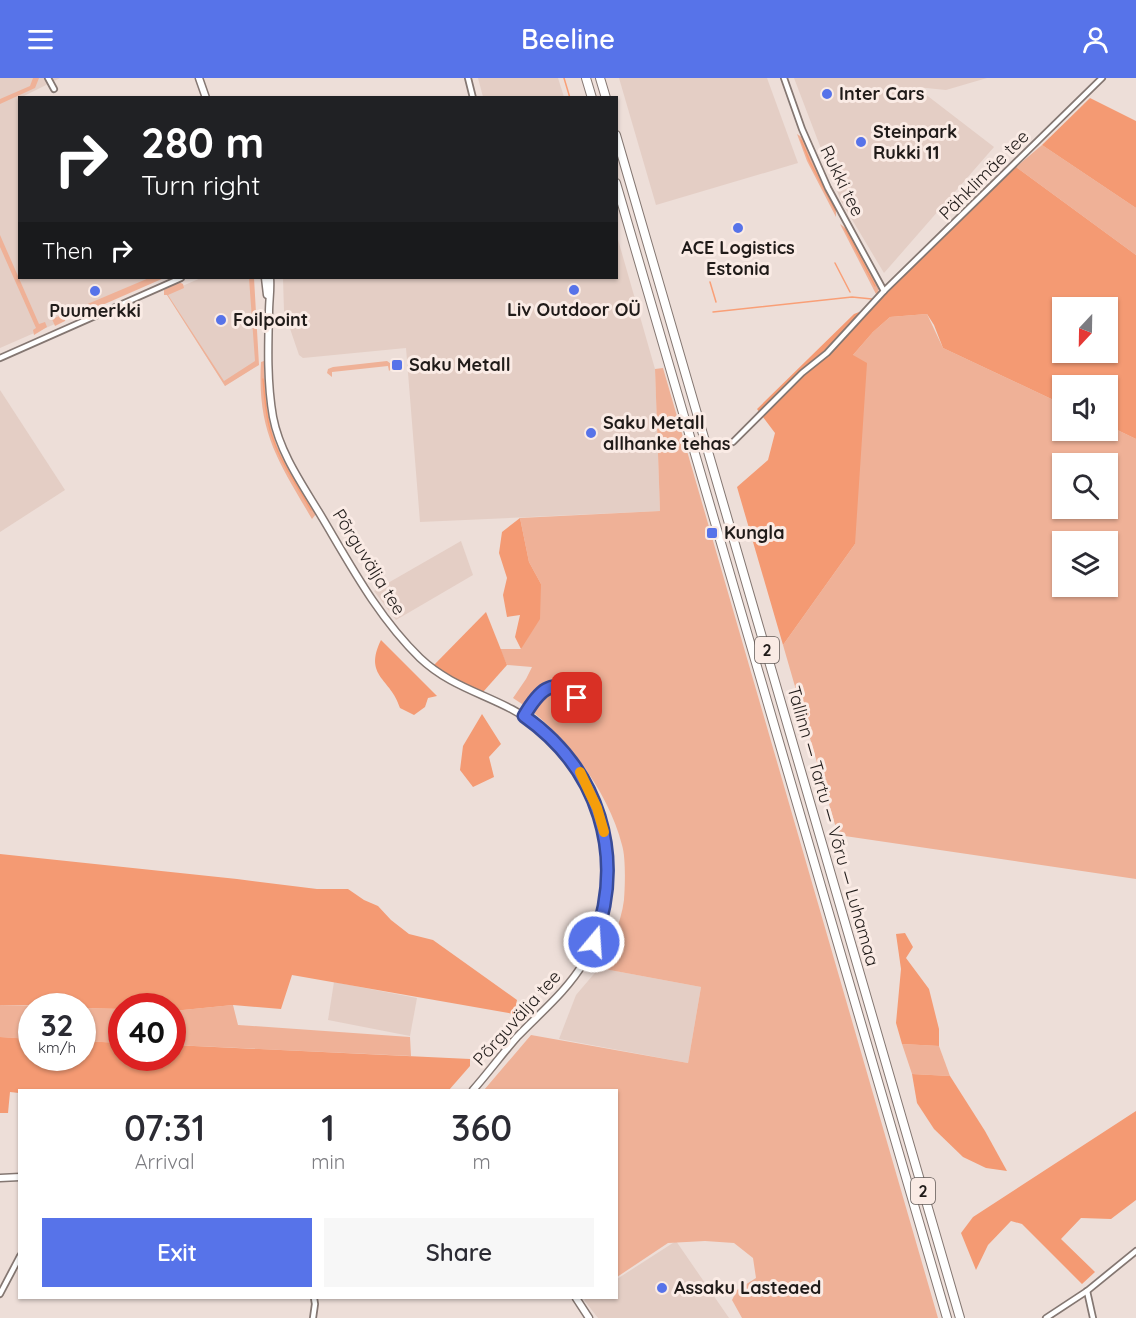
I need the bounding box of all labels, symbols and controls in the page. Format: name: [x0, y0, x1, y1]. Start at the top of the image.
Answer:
text: Beeline: [521, 22, 615, 56]
icon: menu: [24, 23, 57, 56]
icon: person: [1079, 23, 1112, 56]
place label: Inter Cars: [839, 82, 925, 105]
marker: Inter Cars: [820, 87, 834, 101]
text: 280 m: [141, 116, 264, 169]
icon: right: [42, 120, 120, 198]
place label: Steinpark Rukki 11: [873, 120, 957, 164]
street label: Pähklimäe tee: [934, 125, 1034, 225]
marker: Steinpark Rukki 11: [854, 135, 868, 149]
street label: Rukki tee: [815, 141, 870, 220]
text: Turn right: [141, 168, 260, 202]
marker: ACE Logistics Estonia: [731, 221, 745, 235]
icon: right: [105, 234, 138, 267]
place label: ACE Logistics Estonia: [681, 236, 795, 280]
text: Then: [42, 237, 93, 265]
marker: Liv Outdoor OÜ: [567, 283, 581, 297]
marker: Puumerkki: [88, 284, 102, 298]
north arrow: [1052, 297, 1118, 363]
map controls: [1052, 297, 1118, 597]
place label: Liv Outdoor OÜ: [507, 298, 641, 321]
place label: Puumerkki: [49, 299, 141, 322]
place label: Foilpoint: [233, 308, 308, 331]
marker: Foilpoint: [214, 313, 228, 327]
place label: Saku Metall: [409, 353, 511, 376]
marker: Saku Metall: [390, 358, 404, 372]
button: sound: [1052, 375, 1118, 441]
place label: Saku Metall allhanke tehas: [603, 411, 731, 455]
marker: Saku Metall allhanke tehas: [584, 426, 598, 440]
button: search: [1052, 453, 1118, 519]
street label: Põrguvälja tee: [328, 504, 411, 619]
place label: Kungla: [724, 521, 785, 544]
marker: Kungla: [705, 526, 719, 540]
button: layers: [1052, 531, 1118, 597]
road number: 2: [755, 637, 779, 663]
pin: [551, 672, 602, 723]
icon: arrive: [560, 681, 593, 714]
street label: Tallinn — Tartu — Võru — Luhamaa: [782, 683, 885, 969]
position arrow: [562, 910, 626, 974]
street label: Põrguvälja tee: [468, 965, 566, 1070]
speed limit sign: 40: [108, 993, 186, 1071]
text: 32: [40, 1006, 74, 1044]
text: km/h: [38, 1038, 76, 1057]
text: 07:31: [124, 1105, 205, 1150]
text: 1: [321, 1105, 335, 1150]
text: 360: [451, 1105, 512, 1150]
text: Arrival: [135, 1149, 195, 1174]
text: min: [311, 1149, 345, 1174]
text: m: [473, 1149, 491, 1174]
road number: 2: [911, 1178, 935, 1204]
button: Exit: [42, 1218, 312, 1287]
button: Share: [324, 1218, 594, 1287]
place label: Assaku Lasteaed: [674, 1276, 821, 1299]
marker: Assaku Lasteaed: [655, 1281, 669, 1295]

